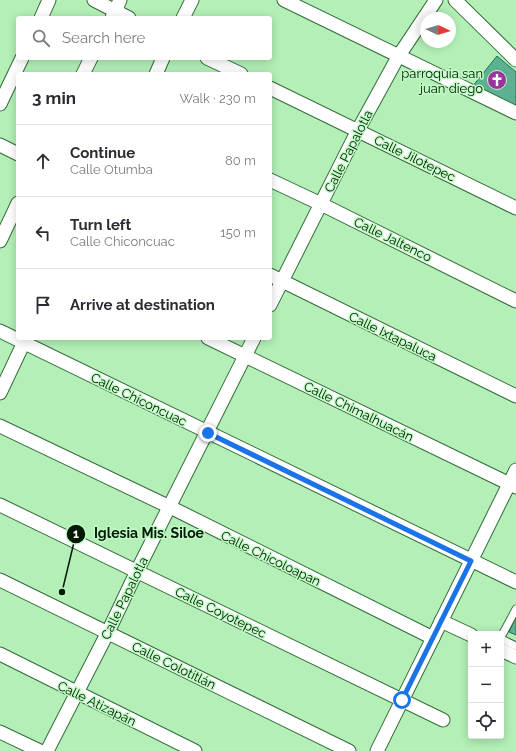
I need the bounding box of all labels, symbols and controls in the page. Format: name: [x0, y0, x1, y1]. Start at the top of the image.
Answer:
north arrow: [420, 12, 456, 48]
search box: [16, 16, 272, 60]
icon: search: [30, 27, 52, 49]
text: Search here: [62, 29, 145, 47]
place label: parroquia san juan diego: [401, 66, 483, 96]
church icon: parroquia san juan diego: [486, 69, 508, 91]
text: 3 min: [32, 88, 76, 108]
text: Walk · 230 m: [180, 91, 256, 106]
street label: Calle Papalotla: [321, 108, 376, 195]
street label: Calle Jilotepec: [372, 132, 458, 185]
text: Continue: [70, 144, 135, 162]
icon: ahead: [32, 150, 54, 172]
text: 80 m: [225, 153, 256, 168]
text: Calle Otumba: [70, 162, 153, 177]
street label: Calle Jaltenco: [351, 214, 434, 265]
text: Turn left: [70, 216, 131, 234]
icon: left: [32, 222, 54, 244]
text: 150 m: [220, 225, 256, 240]
text: Calle Chiconcuac: [70, 234, 175, 249]
icon: arrive: [32, 294, 54, 316]
text: Arrive at destination: [70, 296, 215, 314]
street label: Calle Ixtapaluca: [346, 309, 439, 364]
street label: Calle Chiconcuac: [88, 370, 189, 429]
street label: Calle Chimalhuacán: [302, 378, 416, 445]
route end: [199, 424, 217, 442]
callout: Iglesia Mis. Siloe: [66, 521, 212, 547]
text: Iglesia Mis. Siloe: [94, 525, 205, 541]
text: 1: [73, 527, 79, 541]
street label: Calle Chicoloapan: [218, 528, 323, 589]
street label: Calle Papalotla: [98, 554, 151, 642]
street label: Calle Coyotepec: [173, 584, 269, 641]
map controls: [468, 631, 504, 739]
button: +: [468, 631, 504, 667]
street label: Calle Colotitlán: [129, 639, 218, 692]
button: −: [468, 667, 504, 703]
street label: Calle Atizapán: [55, 678, 138, 729]
route start: [393, 691, 411, 709]
button: locate: [468, 703, 504, 739]

